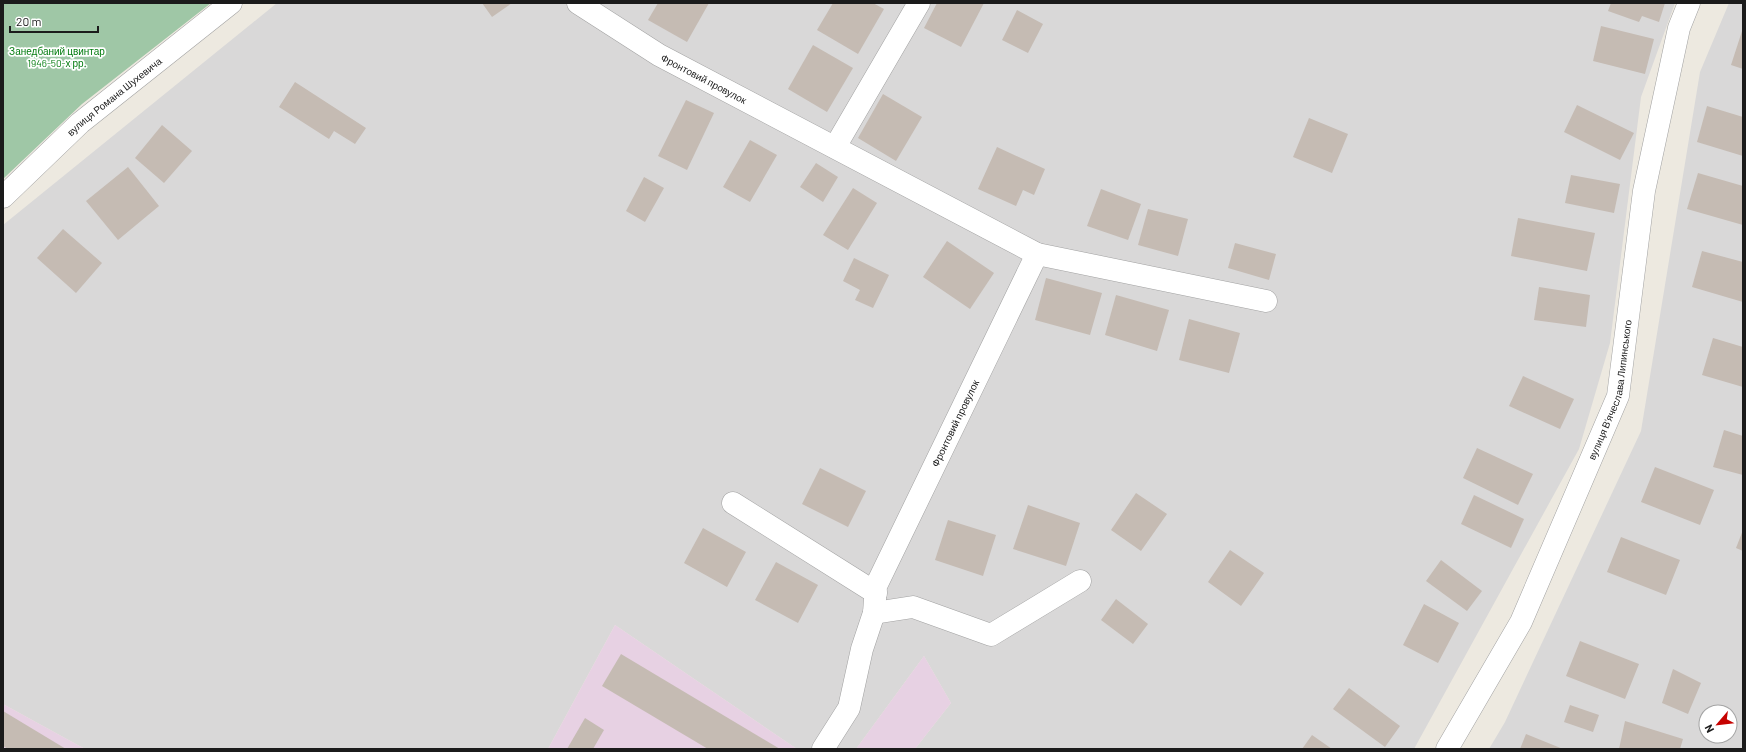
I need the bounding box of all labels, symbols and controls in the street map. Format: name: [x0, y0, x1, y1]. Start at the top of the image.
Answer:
scale bar: [10, 8, 98, 34]
text: 20 m: [16, 14, 42, 28]
park label: Занедбаний цвинтар 1946-50-х рр.: [9, 45, 105, 69]
street label: Фронтовий провулок: [659, 51, 749, 106]
street label: вулиця Романа Шухевича: [64, 54, 164, 138]
street label: вулиця В'ячеслава Липинського: [1585, 318, 1634, 462]
street label: Фронтовий провулок: [929, 377, 981, 469]
north arrow: [1698, 704, 1738, 744]
text: N: [1701, 723, 1716, 735]

